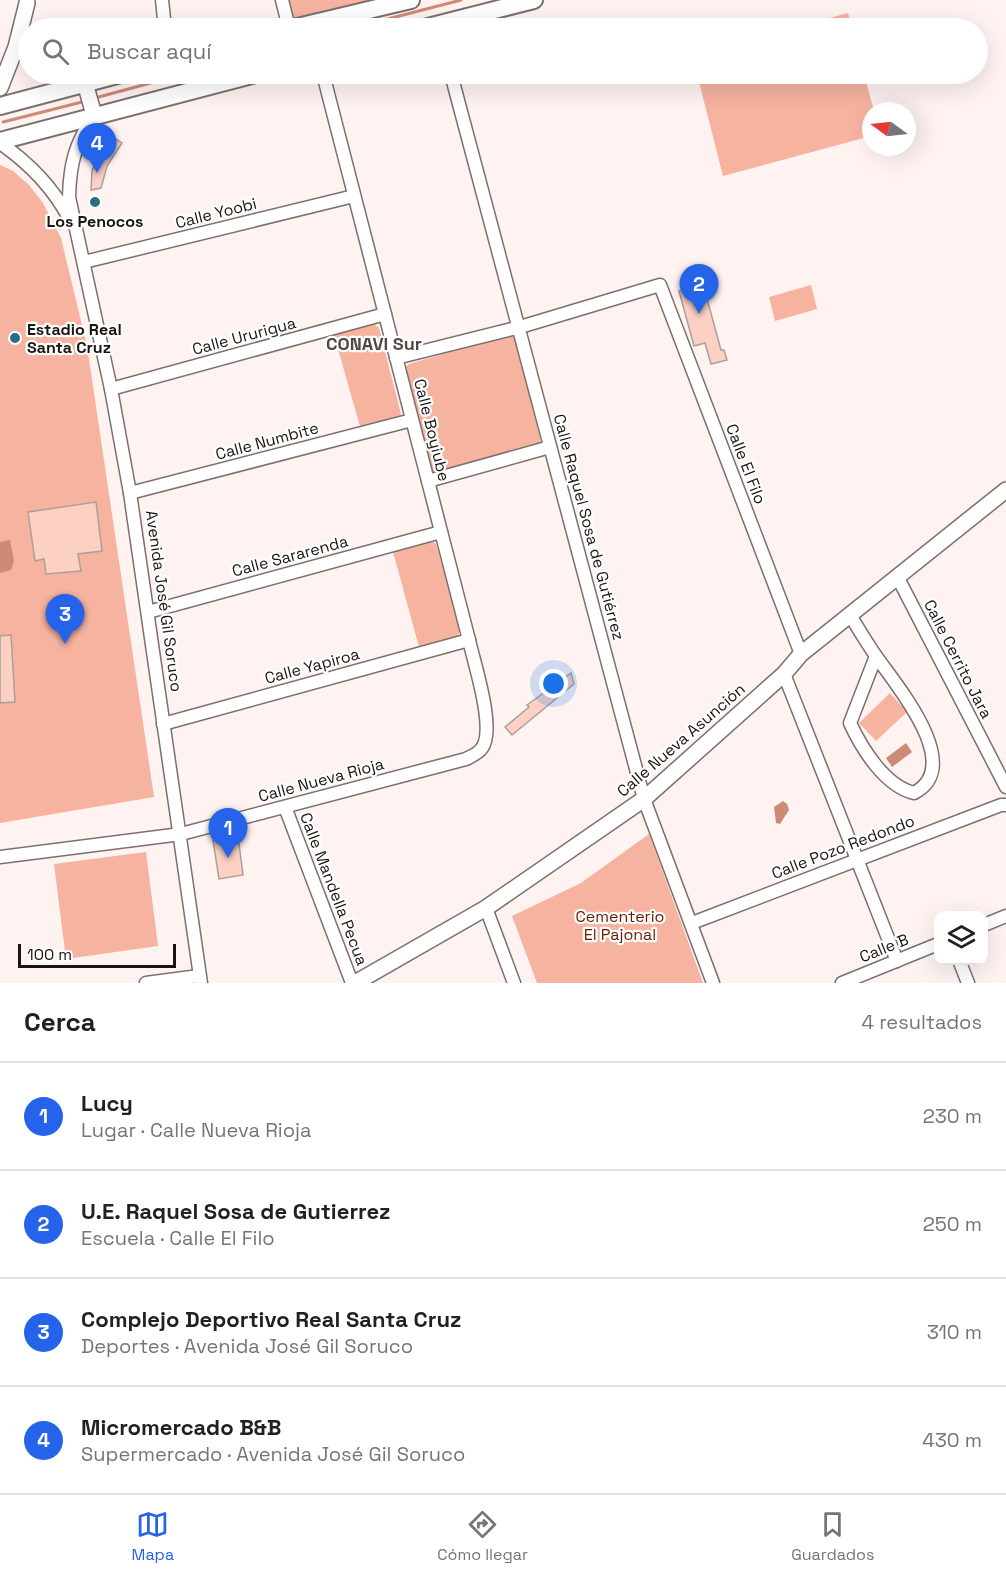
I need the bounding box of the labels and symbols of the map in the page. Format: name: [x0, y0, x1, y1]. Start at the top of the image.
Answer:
north arrow: [862, 102, 916, 156]
pin: 4: [78, 124, 116, 173]
street label: Calle Yoobi: [173, 193, 259, 233]
marker: Los Penocos: [88, 195, 102, 209]
place label: Los Penocos: [47, 211, 143, 232]
pin: 2: [680, 264, 718, 314]
street label: Calle Ururigua: [190, 312, 298, 360]
place label: Estadio Real Santa Cruz: [27, 319, 122, 358]
marker: Estadio Real Santa Cruz: [8, 331, 22, 345]
district label: CONAVI Sur: [326, 332, 422, 355]
street label: Calle Boyiube: [409, 377, 455, 483]
street label: Calle Raquel Sosa de Gutiérrez: [549, 412, 629, 642]
street label: Calle Numbite: [213, 417, 321, 465]
street label: Calle El Filo: [721, 421, 771, 507]
street label: Avenida José Gil Soruco: [141, 509, 187, 693]
street label: Calle Sararenda: [230, 530, 350, 582]
pin: 3: [46, 594, 84, 644]
street label: Calle Cerrito Jara: [919, 596, 997, 722]
street label: Calle Yapiroa: [262, 643, 362, 689]
your location: [539, 669, 568, 698]
street label: Calle Nueva Asunción: [613, 679, 749, 801]
street label: Calle Nueva Rioja: [256, 753, 386, 807]
pin: 1: [208, 808, 248, 858]
street label: Calle Mandella Pecua: [295, 810, 373, 968]
street label: Calle Pozo Redondo: [768, 810, 918, 884]
park label: Cementerio El Pajonal: [576, 906, 664, 945]
street label: Calle B: [856, 929, 912, 967]
scale bar: [18, 941, 176, 968]

